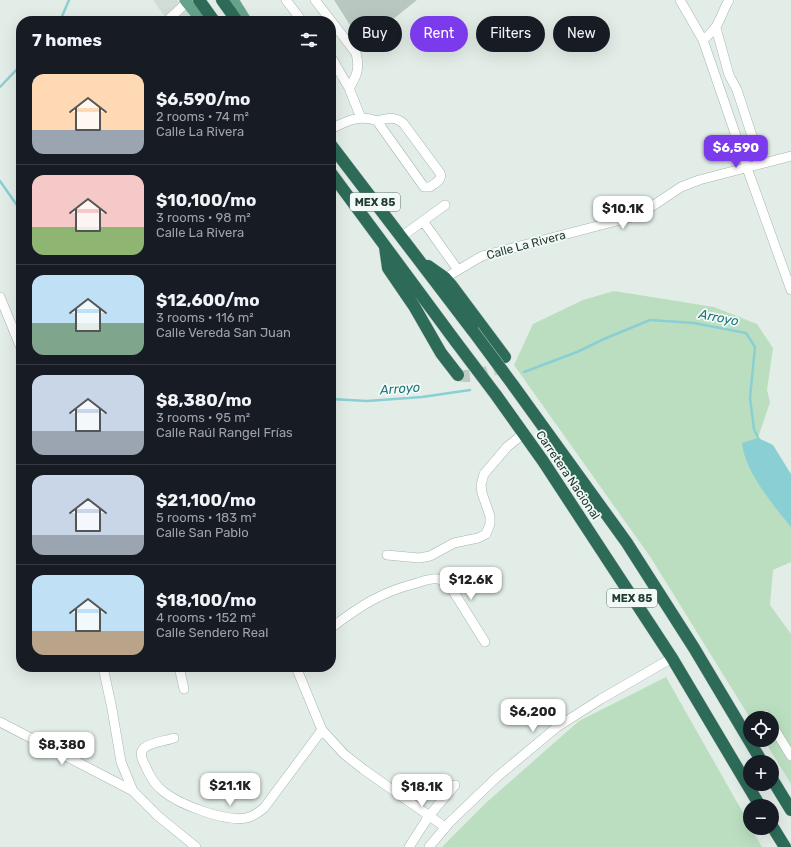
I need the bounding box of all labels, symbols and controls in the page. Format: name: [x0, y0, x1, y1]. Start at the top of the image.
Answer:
chip: Buy: [348, 16, 402, 52]
chip: Rent: [410, 16, 468, 52]
chip: Filters: [476, 16, 545, 52]
chip: New: [553, 16, 610, 52]
icon: filters: [298, 29, 320, 51]
text: 7 homes: [32, 30, 102, 50]
text: $6,590/mo: [156, 89, 250, 109]
icon: home: [64, 90, 112, 138]
text: 2 rooms · 74 m²: [156, 109, 249, 124]
text: Calle La Rivera: [156, 124, 244, 139]
pin: $6,590: [703, 135, 769, 169]
text: $6,590: [713, 140, 759, 155]
text: $10,100/mo: [156, 190, 256, 210]
icon: home: [64, 191, 112, 239]
road number: MEX 85: [350, 193, 400, 211]
pin: $10.1K: [590, 196, 656, 230]
text: $10.1K: [602, 201, 644, 216]
text: 3 rooms · 98 m²: [156, 210, 251, 225]
text: Calle La Rivera: [156, 225, 244, 240]
street label: Calle La Rivera: [485, 228, 567, 262]
text: $12,600/mo: [156, 290, 260, 310]
icon: home: [64, 291, 112, 339]
water label: Arroyo: [697, 306, 740, 329]
text: 3 rooms · 116 m²: [156, 310, 254, 325]
text: Calle Vereda San Juan: [156, 325, 291, 340]
water label: Arroyo: [378, 380, 421, 397]
text: $8,380/mo: [156, 390, 252, 410]
icon: home: [64, 391, 112, 439]
text: 3 rooms · 95 m²: [156, 410, 250, 425]
text: Calle Raúl Rangel Frías: [156, 425, 293, 440]
street label: Carretera Nacional: [533, 428, 603, 522]
text: $21,100/mo: [156, 490, 256, 510]
icon: home: [64, 491, 112, 539]
text: 5 rooms · 183 m²: [156, 510, 256, 525]
text: Calle San Pablo: [156, 525, 249, 540]
pin: $12.6K: [438, 567, 504, 601]
text: $12.6K: [449, 572, 493, 587]
road number: MEX 85: [607, 589, 657, 607]
text: $18,100/mo: [156, 590, 256, 610]
icon: home: [64, 591, 112, 639]
text: 4 rooms · 152 m²: [156, 610, 256, 625]
text: Calle Sendero Real: [156, 625, 268, 640]
pin: $6,200: [500, 699, 566, 733]
text: $6,200: [510, 704, 556, 719]
map controls: [743, 711, 779, 835]
button: locate: [743, 711, 779, 747]
pin: $8,380: [29, 732, 95, 766]
text: $8,380: [38, 737, 86, 752]
button: +: [743, 755, 779, 791]
pin: $21.1K: [197, 773, 263, 807]
pin: $18.1K: [389, 774, 455, 808]
text: $21.1K: [209, 778, 251, 793]
text: $18.1K: [401, 779, 443, 794]
button: −: [743, 799, 779, 835]

